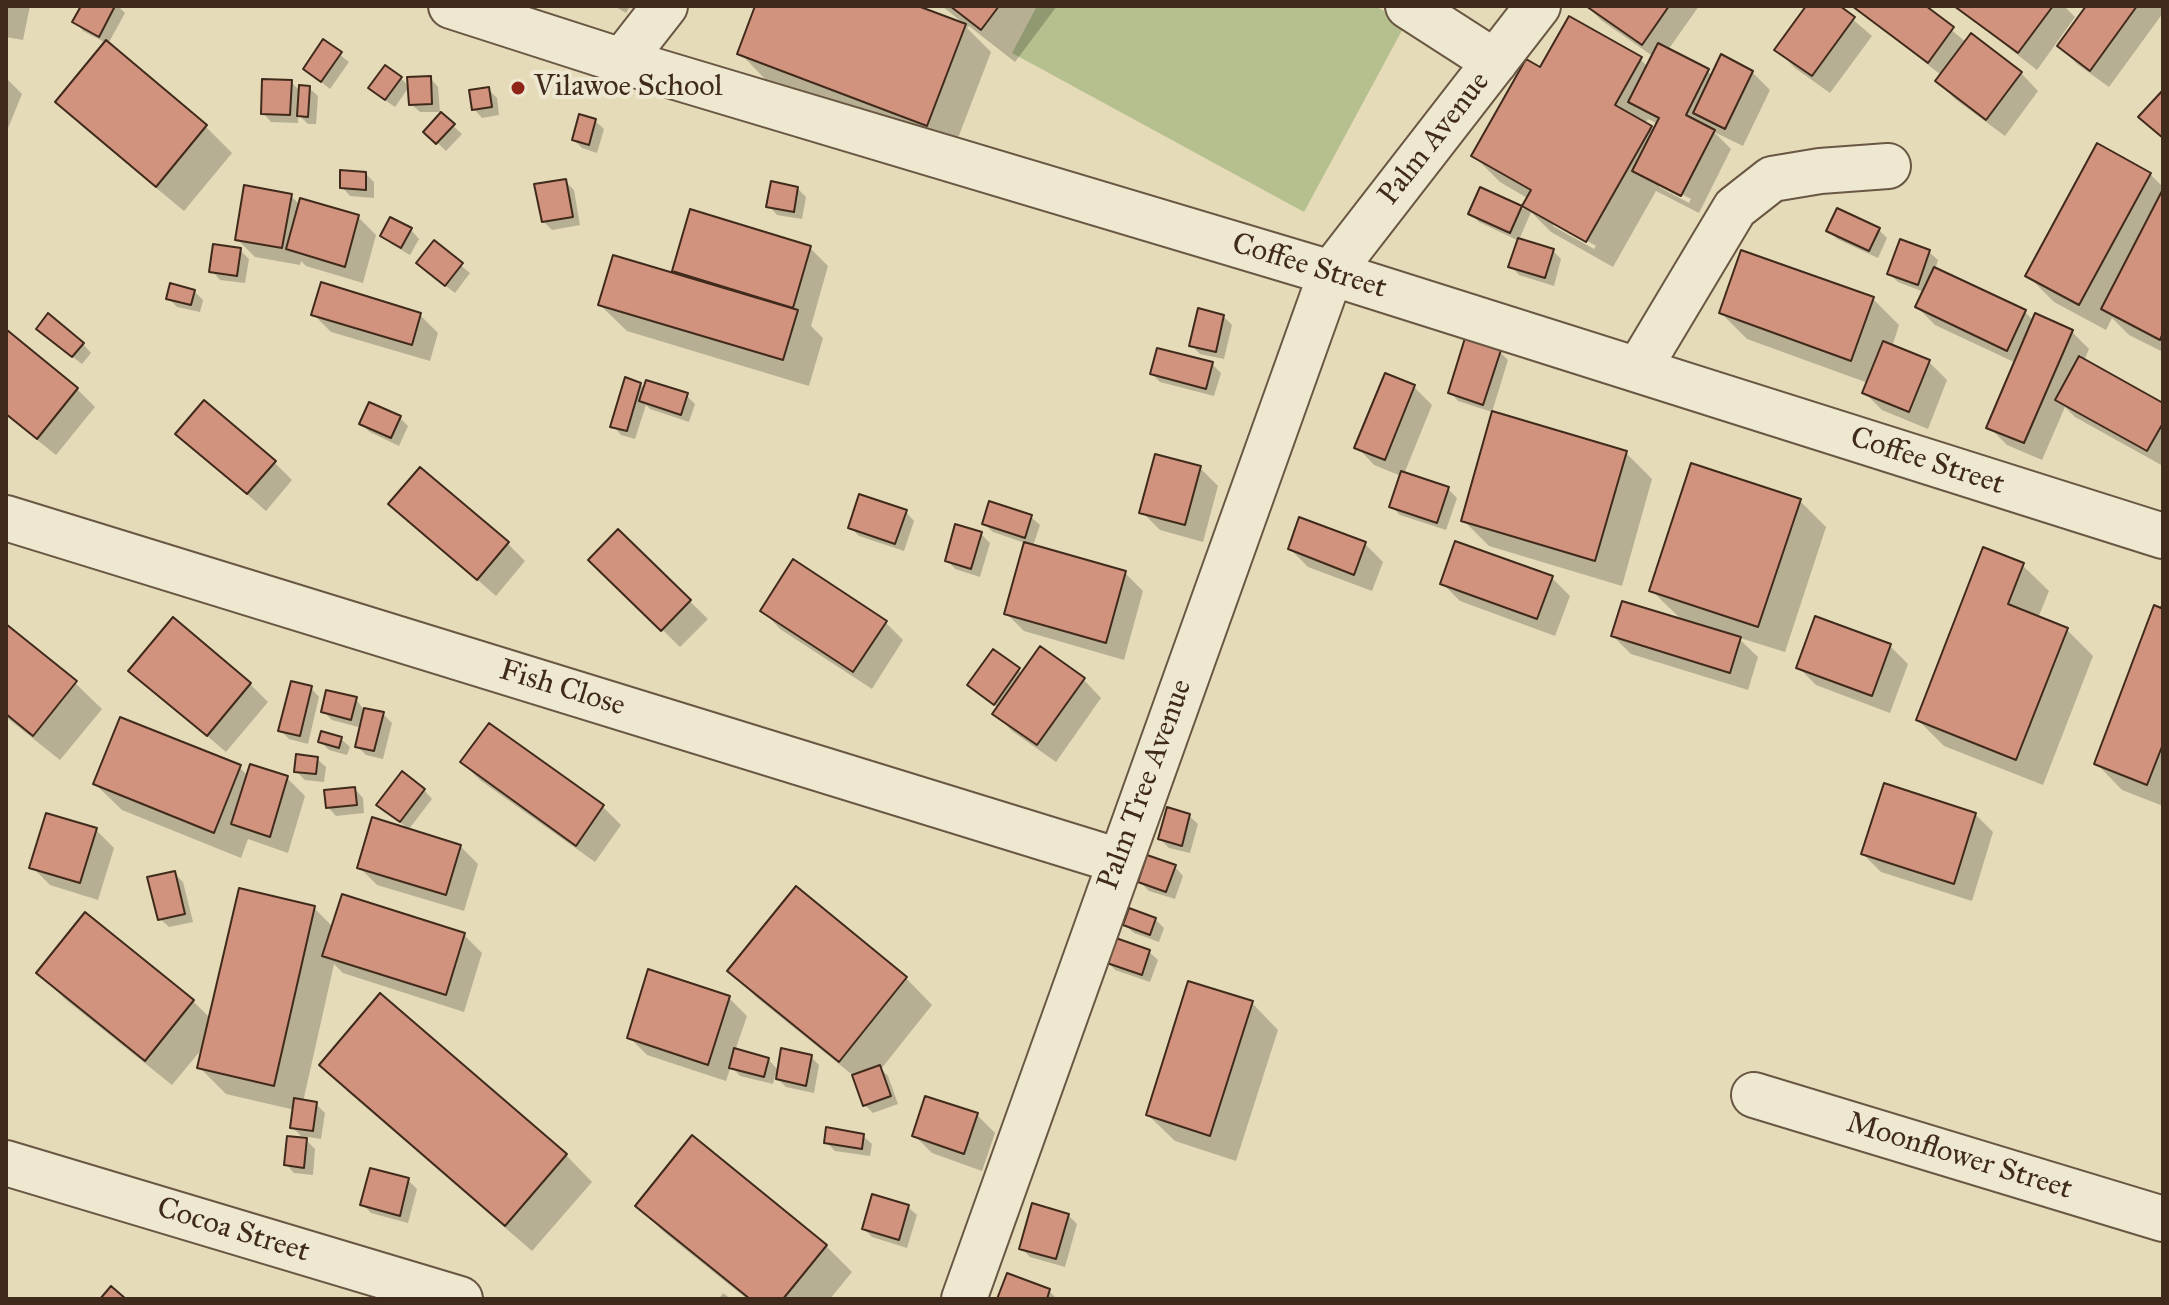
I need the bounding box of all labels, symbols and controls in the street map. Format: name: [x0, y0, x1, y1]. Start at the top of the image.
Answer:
street label: Palm Avenue: [1372, 65, 1498, 213]
place label: Vilawoe School: [534, 70, 723, 106]
marker: Vilawoe School: [509, 79, 527, 97]
street label: Coffee Street: [1227, 226, 1391, 308]
street label: Coffee Street: [1845, 420, 2009, 504]
street label: Fish Close: [495, 653, 629, 725]
street label: Palm Tree Avenue: [1091, 675, 1201, 895]
street label: Moonflower Street: [1842, 1106, 2076, 1208]
street label: Cocoa Street: [152, 1191, 314, 1271]

